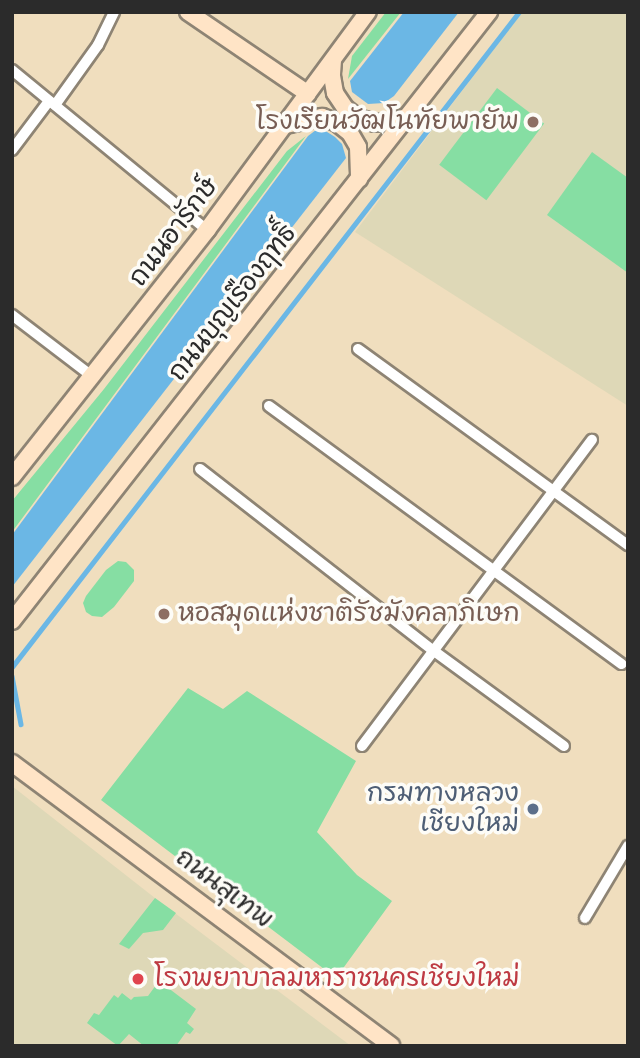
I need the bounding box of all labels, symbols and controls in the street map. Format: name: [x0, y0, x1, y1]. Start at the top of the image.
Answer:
place label: โรงเรียนวัฒโนทัยพายัพ: [256, 106, 519, 138]
marker: โรงเรียนวัฒโนทัยพายัพ: [525, 114, 541, 130]
street label: ถนนอารักษ์: [123, 171, 225, 293]
street label: ถนนบุญเรืองฤทธิ์: [162, 218, 304, 388]
place label: หอสมุดแห่งชาติรัชมังคลาภิเษก: [178, 598, 520, 630]
marker: หอสมุดแห่งชาติรัชมังคลาภิเษก: [156, 606, 172, 622]
place label: กรมทางหลวง เชียงใหม่: [366, 778, 519, 840]
marker: กรมทางหลวง เชียงใหม่: [525, 801, 541, 817]
street label: ถนนสุเทพ: [169, 842, 279, 936]
place label: โรงพยาบาลมหาราชนครเชียงใหม่: [154, 963, 520, 995]
marker: โรงพยาบาลมหาราชนครเชียงใหม่: [128, 969, 148, 989]

